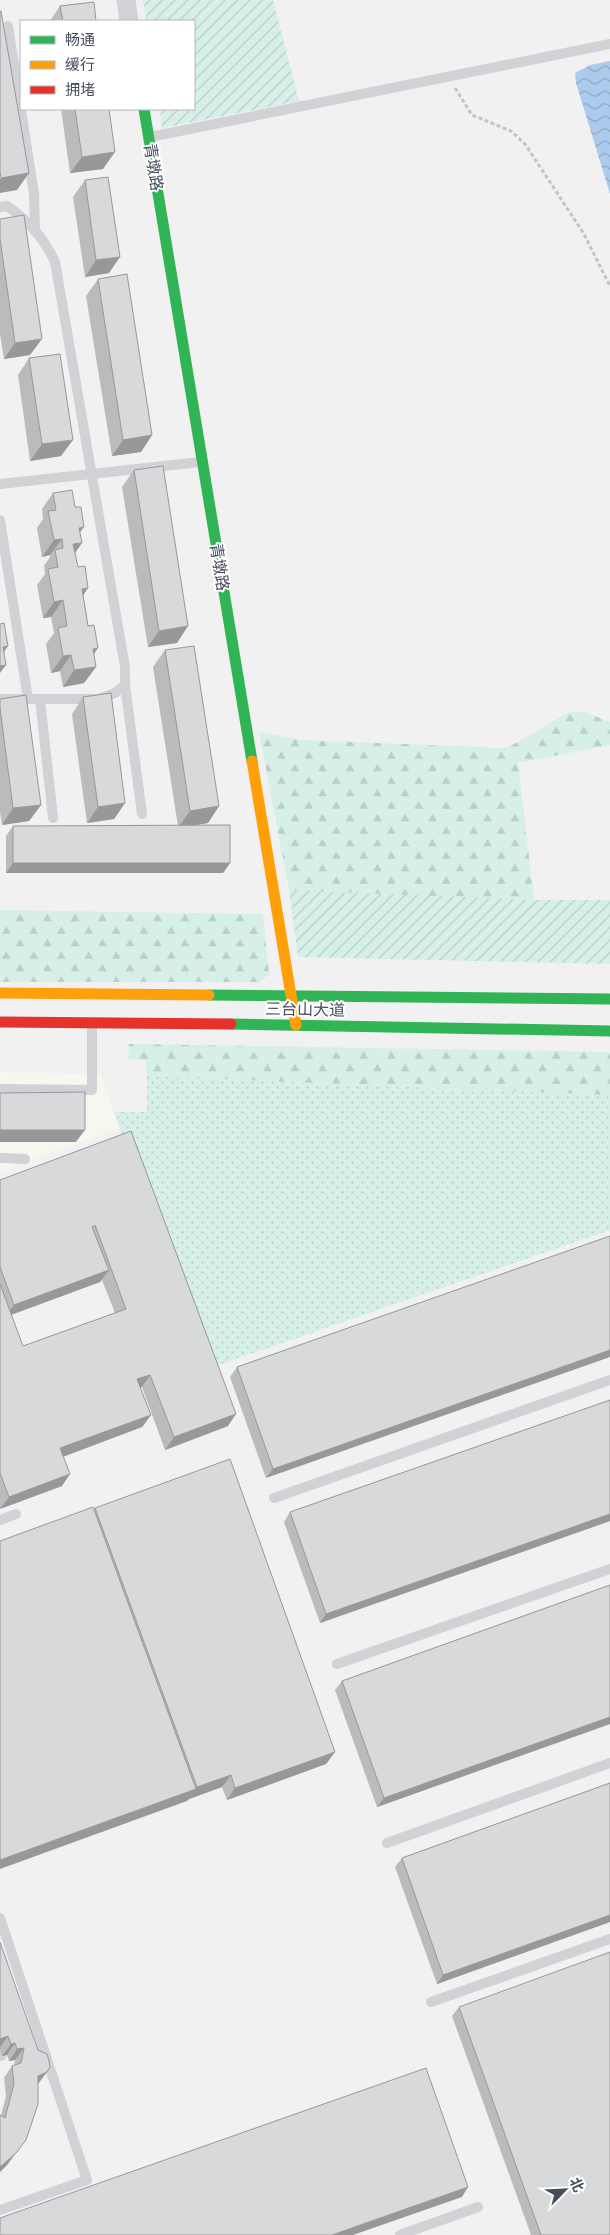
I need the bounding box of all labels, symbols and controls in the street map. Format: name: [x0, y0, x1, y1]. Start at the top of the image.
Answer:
legend: [20, 20, 195, 110]
text: 畅通: [65, 30, 95, 49]
text: 缓行: [65, 55, 95, 74]
text: 拥堵: [65, 80, 95, 99]
street label: 青墩路: [140, 142, 167, 192]
street label: 青墩路: [206, 542, 233, 592]
street label: 三台山大道: [265, 999, 345, 1020]
north arrow: [540, 2165, 590, 2215]
text: 北: [566, 2175, 588, 2195]

